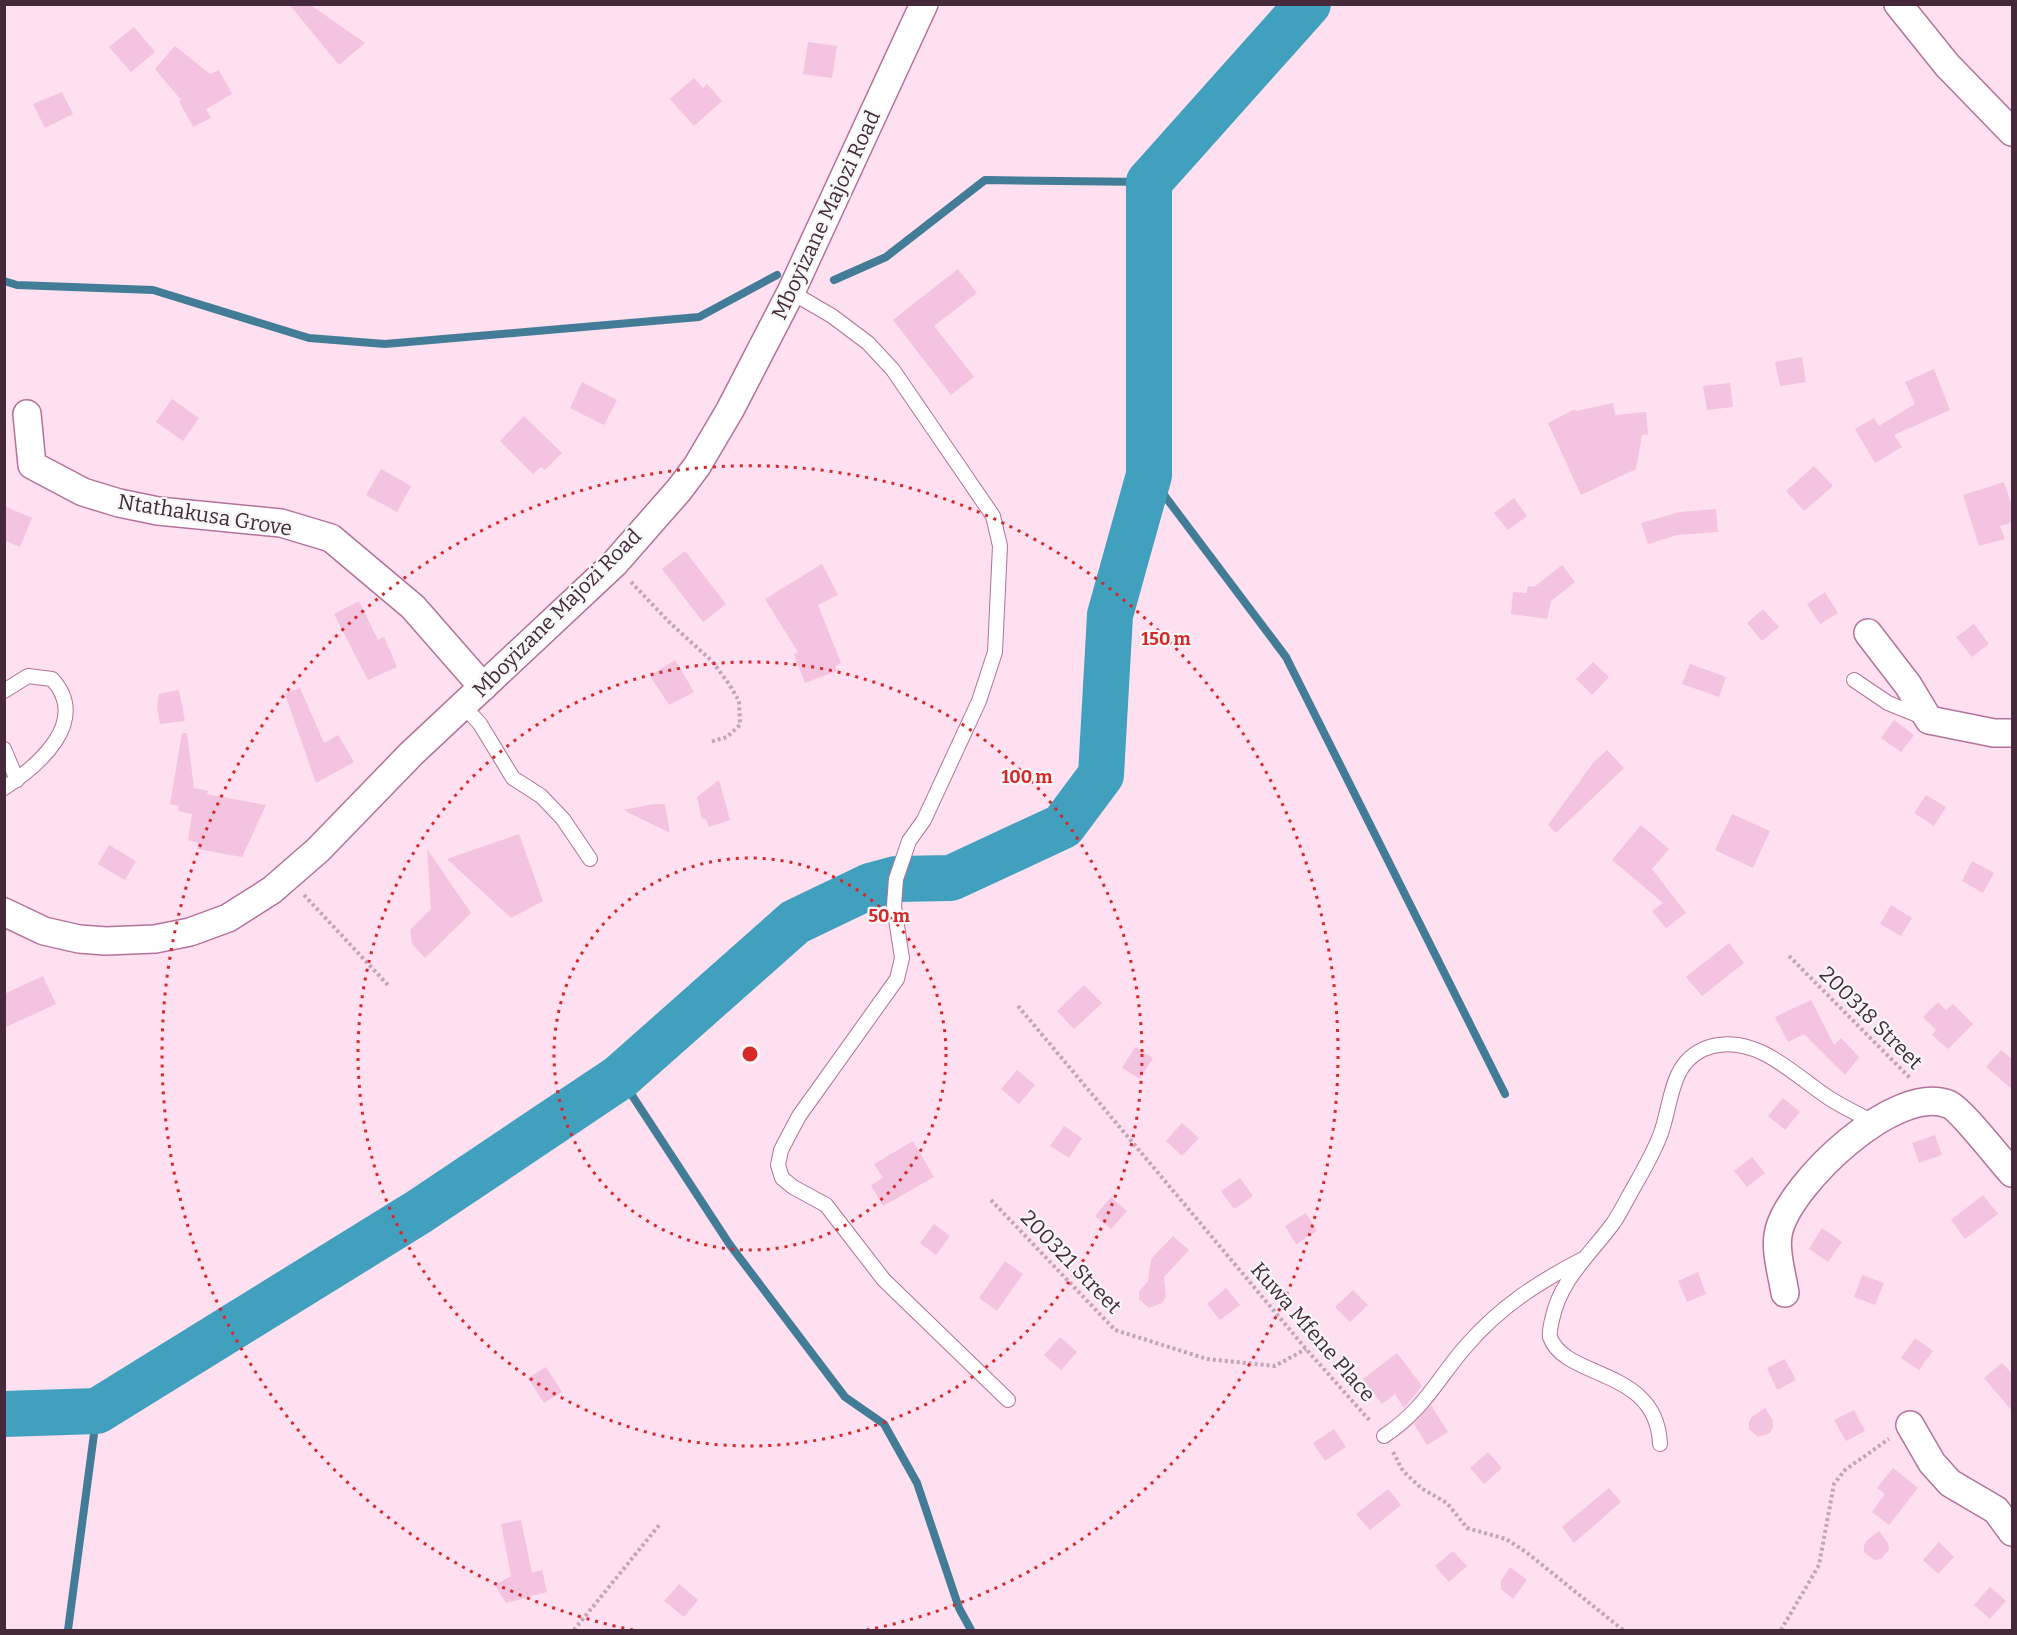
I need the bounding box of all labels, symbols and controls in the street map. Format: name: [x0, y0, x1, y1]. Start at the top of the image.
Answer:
street label: Mboyizane Majozi Road: [766, 106, 886, 324]
street label: Ntathakusa Grove: [116, 488, 294, 542]
street label: Mboyizane Majozi Road: [467, 523, 647, 703]
text: 150 m: [1141, 628, 1191, 650]
text: 100 m: [1001, 766, 1053, 788]
text: 50 m: [868, 905, 910, 927]
street label: 200318 Street: [1814, 961, 1928, 1075]
centre of rings: [740, 1044, 760, 1064]
street label: 200321 Street: [1015, 1205, 1127, 1319]
street label: Kuwa Mfene Place: [1245, 1257, 1381, 1407]

